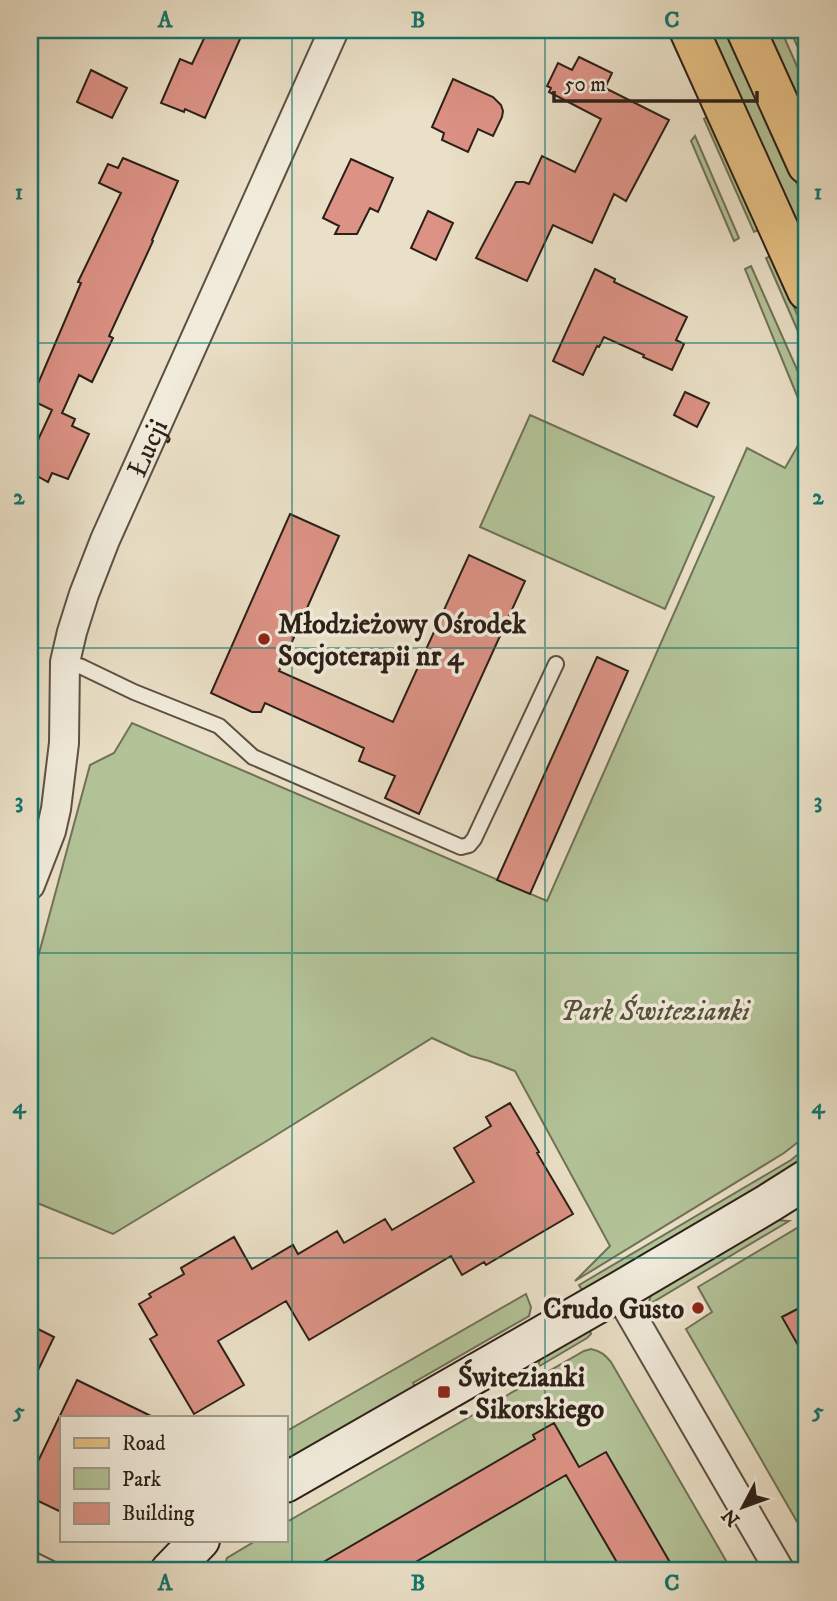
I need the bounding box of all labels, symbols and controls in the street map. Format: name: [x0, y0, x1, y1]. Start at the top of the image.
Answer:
text: A: [157, 6, 174, 35]
text: B: [411, 6, 425, 35]
text: C: [664, 6, 680, 35]
scale bar: [554, 60, 756, 104]
text: 50 m: [564, 72, 606, 98]
text: 1: [15, 178, 23, 207]
text: 1: [814, 178, 822, 207]
street label: Łucji: [120, 414, 176, 482]
text: 2: [13, 483, 25, 512]
text: 2: [812, 483, 824, 512]
place label: Młodzieżowy Ośrodek Socjoterapii nr 4: [278, 607, 527, 674]
marker: Młodzieżowy Ośrodek Socjoterapii nr 4: [256, 631, 272, 647]
text: 3: [15, 787, 23, 816]
text: 3: [814, 787, 822, 816]
park label: Park Świtezianki: [560, 994, 751, 1029]
text: 4: [12, 1092, 27, 1121]
text: 4: [811, 1092, 826, 1121]
place label: Crudo Gusto: [543, 1292, 684, 1327]
marker: Crudo Gusto: [690, 1300, 706, 1316]
place label: Świtezianki - Sikorskiego: [458, 1359, 604, 1427]
marker: Świtezianki - Sikorskiego: [436, 1384, 452, 1400]
text: 5: [12, 1397, 25, 1426]
text: 5: [811, 1397, 824, 1426]
legend: [60, 1416, 287, 1542]
text: Road: [122, 1431, 166, 1457]
text: Park: [122, 1467, 162, 1493]
north arrow: [708, 1472, 778, 1542]
text: Building: [122, 1501, 195, 1527]
text: N: [717, 1503, 745, 1531]
text: A: [157, 1569, 174, 1598]
text: B: [411, 1569, 425, 1598]
text: C: [664, 1569, 680, 1598]

